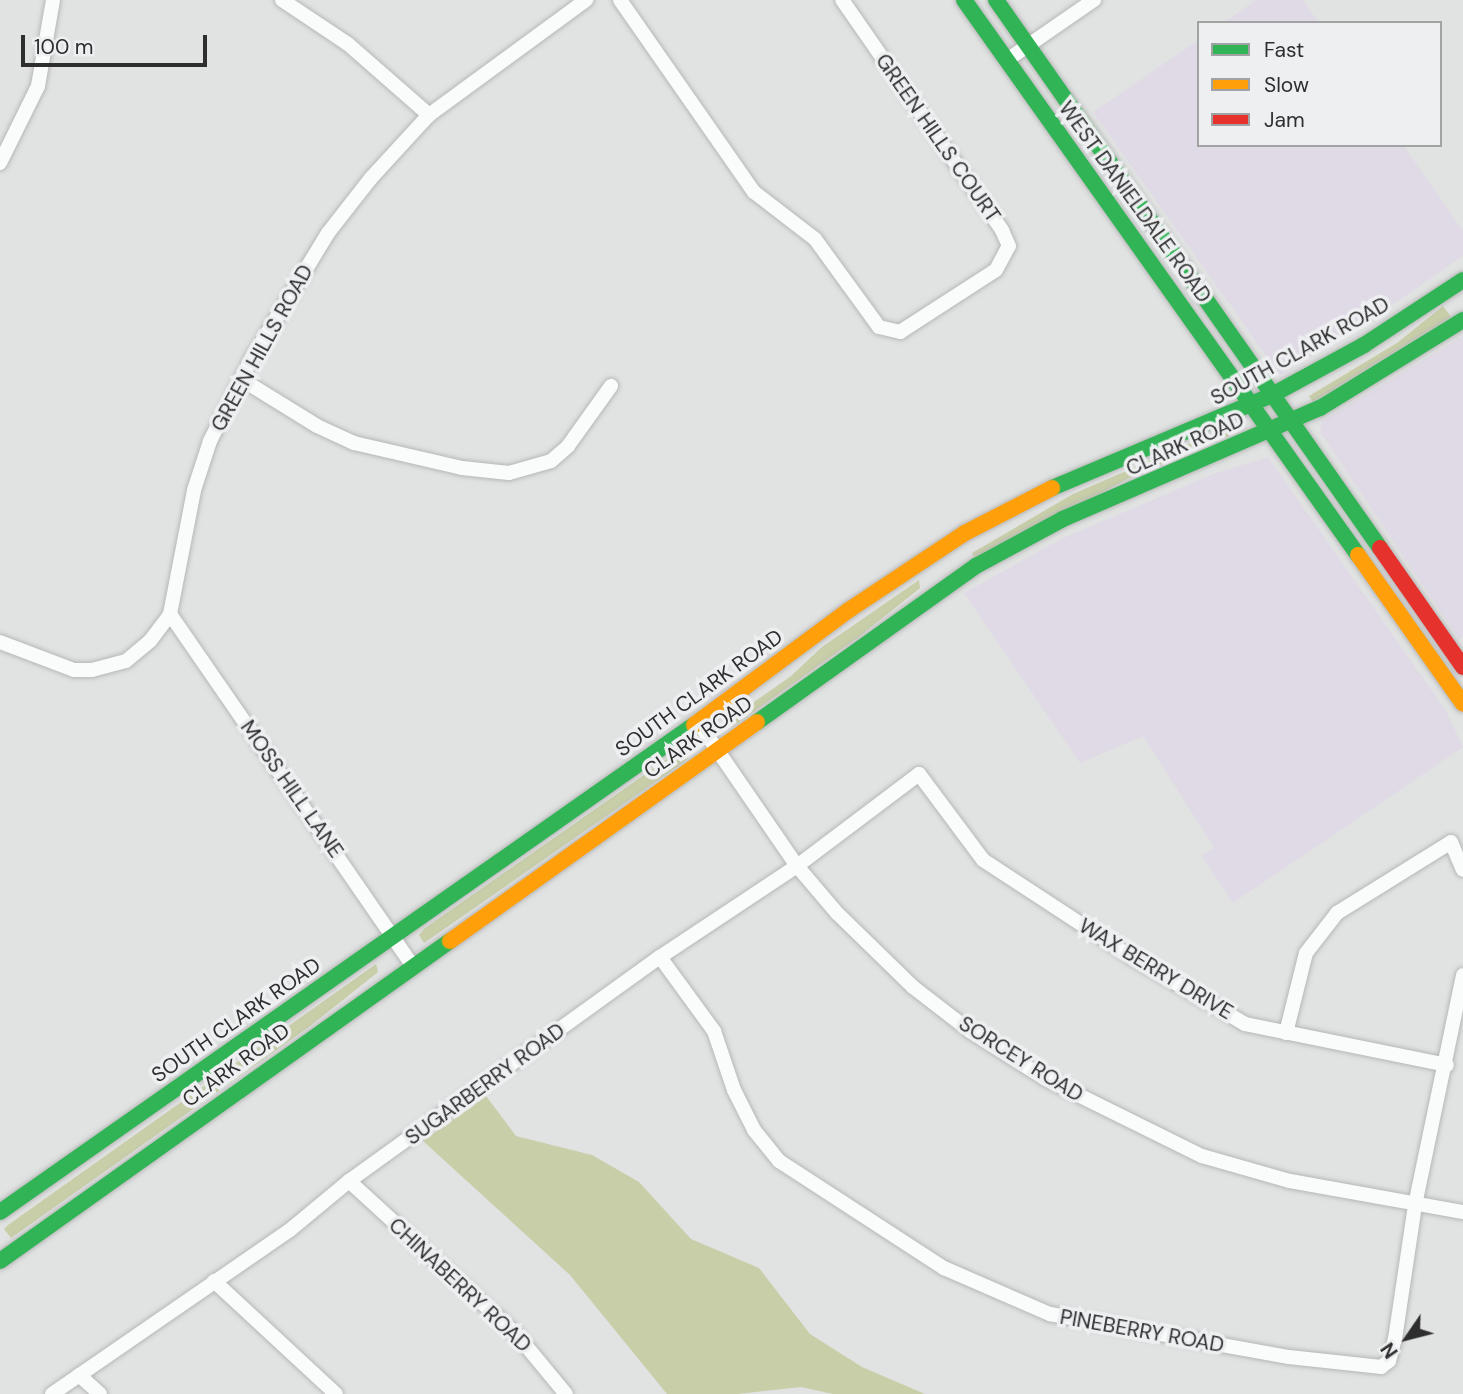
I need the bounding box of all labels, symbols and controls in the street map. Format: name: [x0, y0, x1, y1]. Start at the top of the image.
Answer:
scale bar: [24, 21, 210, 65]
legend: [1197, 21, 1442, 147]
text: 100 m: [34, 33, 94, 61]
text: Fast: [1264, 36, 1304, 64]
street label: GREEN HILLS COURT: [870, 49, 1006, 227]
text: Slow: [1264, 71, 1309, 99]
street label: WEST DANIELDALE ROAD: [1053, 96, 1217, 308]
text: Jam: [1264, 106, 1305, 134]
street label: GREEN HILLS ROAD: [206, 260, 318, 436]
street label: SOUTH CLARK ROAD: [1206, 291, 1394, 411]
street label: CLARK ROAD: [1122, 407, 1248, 481]
street label: SOUTH CLARK ROAD: [611, 624, 787, 762]
street label: CLARK ROAD: [639, 690, 757, 784]
street label: MOSS HILL LANE: [235, 715, 349, 863]
street label: WAX BERRY DRIVE: [1074, 913, 1238, 1025]
street label: SOUTH CLARK ROAD: [147, 952, 325, 1088]
street label: SORCEY ROAD: [954, 1011, 1088, 1107]
street label: CLARK ROAD: [177, 1018, 295, 1112]
street label: SUGARBERRY ROAD: [400, 1018, 570, 1150]
street label: CHINABERRY ROAD: [384, 1213, 536, 1357]
north arrow: [1372, 1303, 1442, 1373]
street label: PINEBERRY ROAD: [1058, 1304, 1226, 1358]
text: N: [1375, 1337, 1404, 1363]

